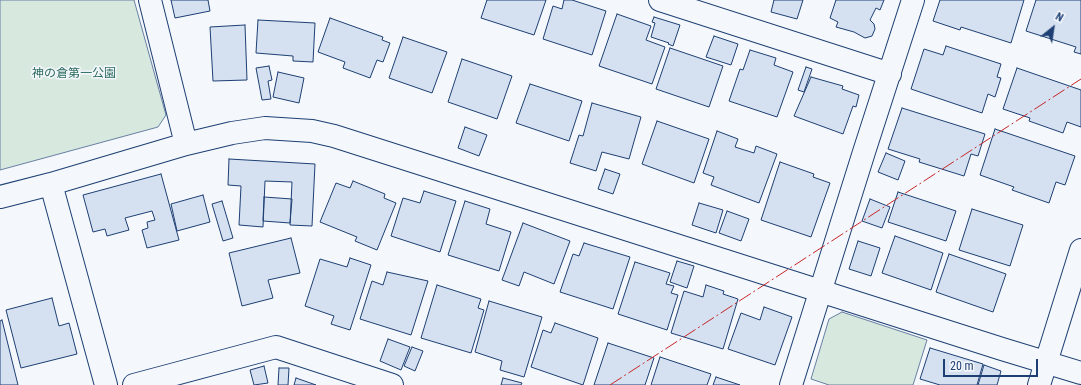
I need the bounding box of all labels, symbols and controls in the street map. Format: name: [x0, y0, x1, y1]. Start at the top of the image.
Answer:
north arrow: [1033, 8, 1073, 48]
text: N: [1053, 10, 1065, 24]
park label: 神の倉第一公園: [32, 67, 116, 81]
scale bar: [945, 351, 1040, 377]
text: 20 m: [950, 359, 974, 373]

